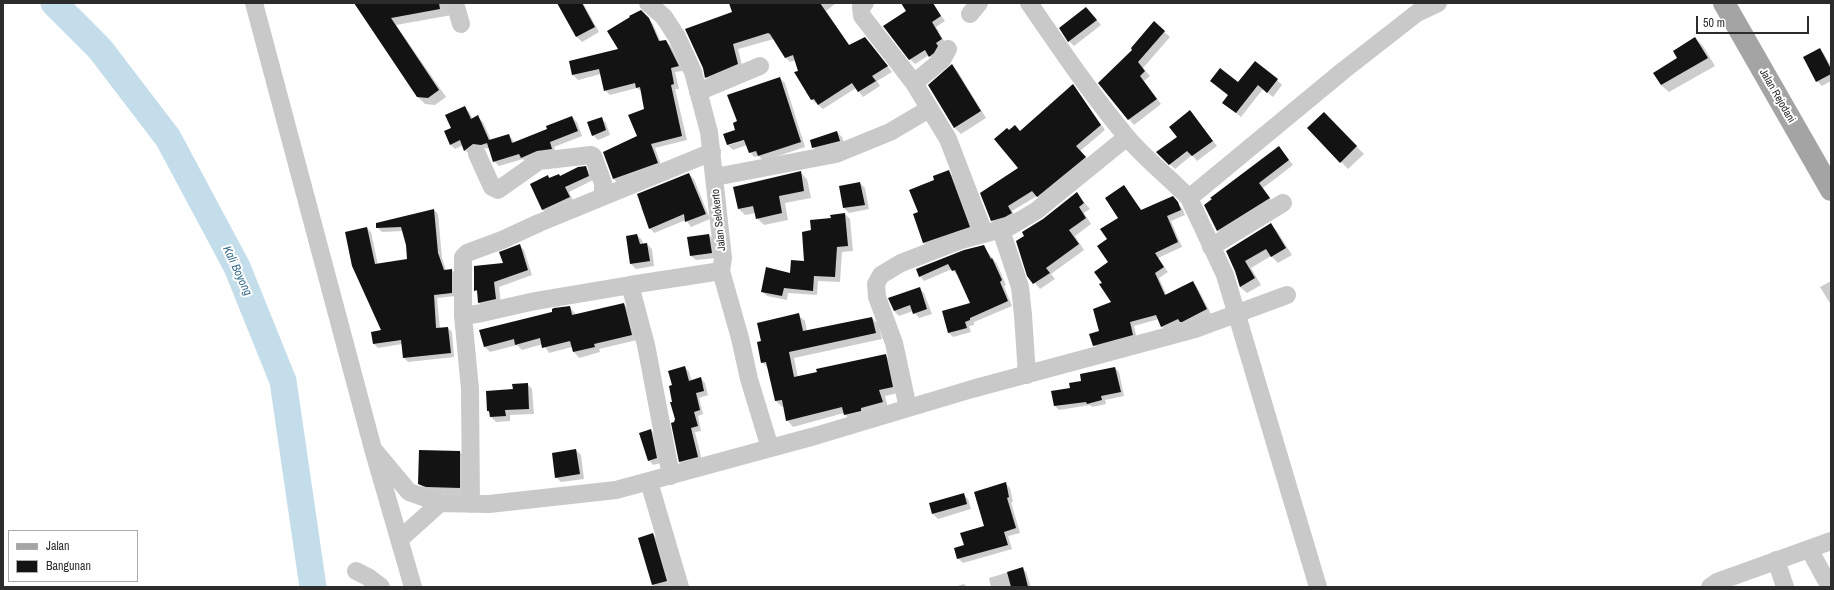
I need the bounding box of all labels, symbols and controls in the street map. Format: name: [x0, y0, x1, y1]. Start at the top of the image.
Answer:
scale bar: [1698, 8, 1811, 34]
text: 50 m: [1703, 15, 1725, 31]
street label: Jalan Rejodani: [1756, 67, 1798, 125]
street label: Jalan Selokerto: [709, 188, 729, 252]
water label: Kali Boyong: [219, 244, 255, 298]
legend: [8, 530, 138, 582]
text: Jalan: [46, 538, 70, 554]
text: Bangunan: [46, 558, 91, 574]

